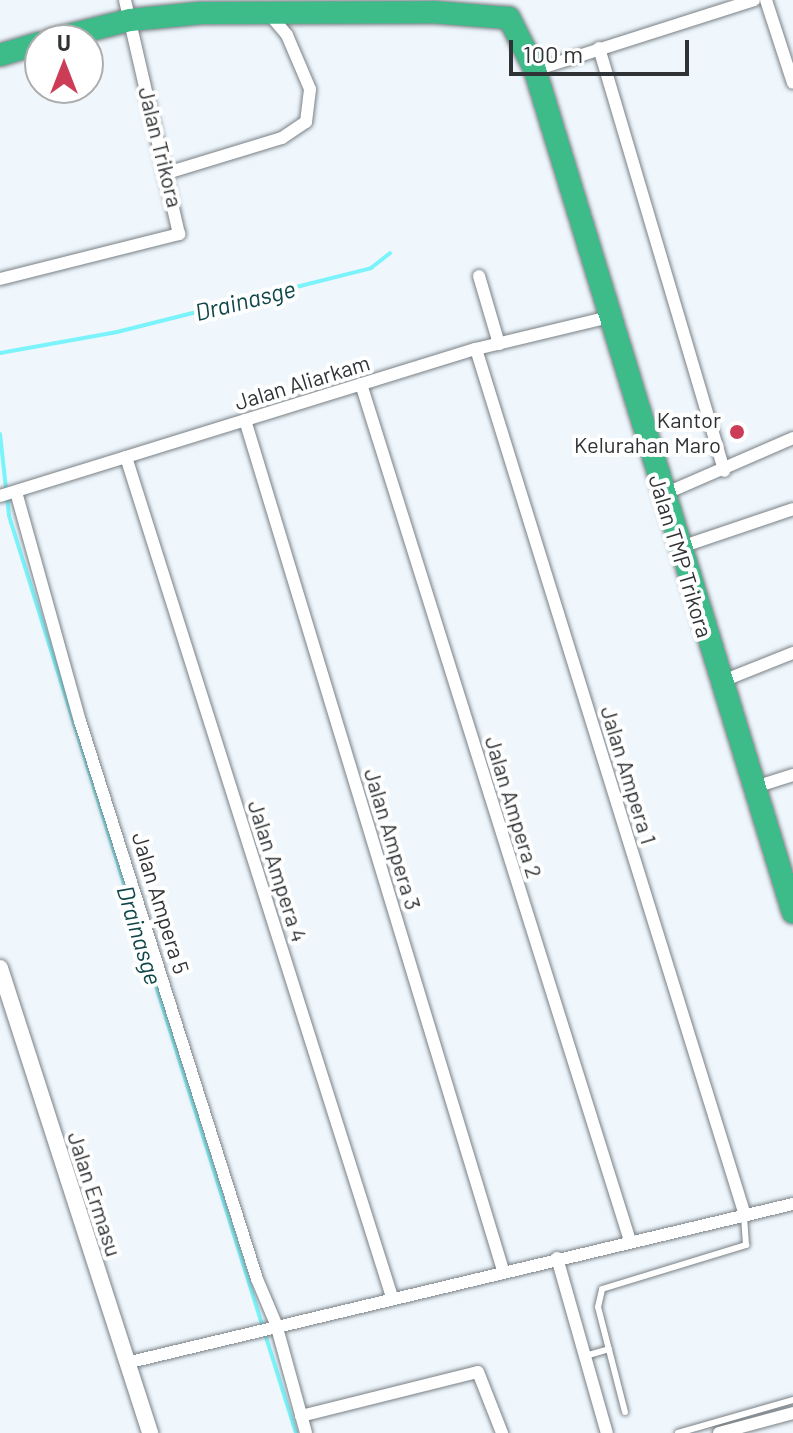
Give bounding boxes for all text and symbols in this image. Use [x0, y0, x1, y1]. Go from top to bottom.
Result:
north arrow [24, 24, 104, 104]
scale bar [513, 24, 693, 74]
text: U [57, 29, 71, 55]
text: 100 m [523, 39, 583, 68]
street label: Jalan Trikora [133, 84, 189, 210]
water label: Drainasge [192, 274, 298, 326]
street label: Jalan Aliarkam [231, 349, 373, 415]
place label: Kantor Kelurahan Maro [574, 406, 721, 458]
marker: Kantor Kelurahan Maro [728, 423, 746, 441]
street label: Jalan TMP Trikora [644, 471, 718, 641]
street label: Jalan Ampera 1 [595, 703, 663, 847]
street label: Jalan Ampera 2 [480, 733, 548, 881]
street label: Jalan Ampera 3 [359, 765, 427, 913]
street label: Jalan Ampera 4 [243, 797, 313, 945]
street label: Jalan Ampera 5 [127, 829, 195, 977]
water label: Drainasge [111, 882, 169, 988]
street label: Jalan Ermasu [62, 1128, 128, 1260]

